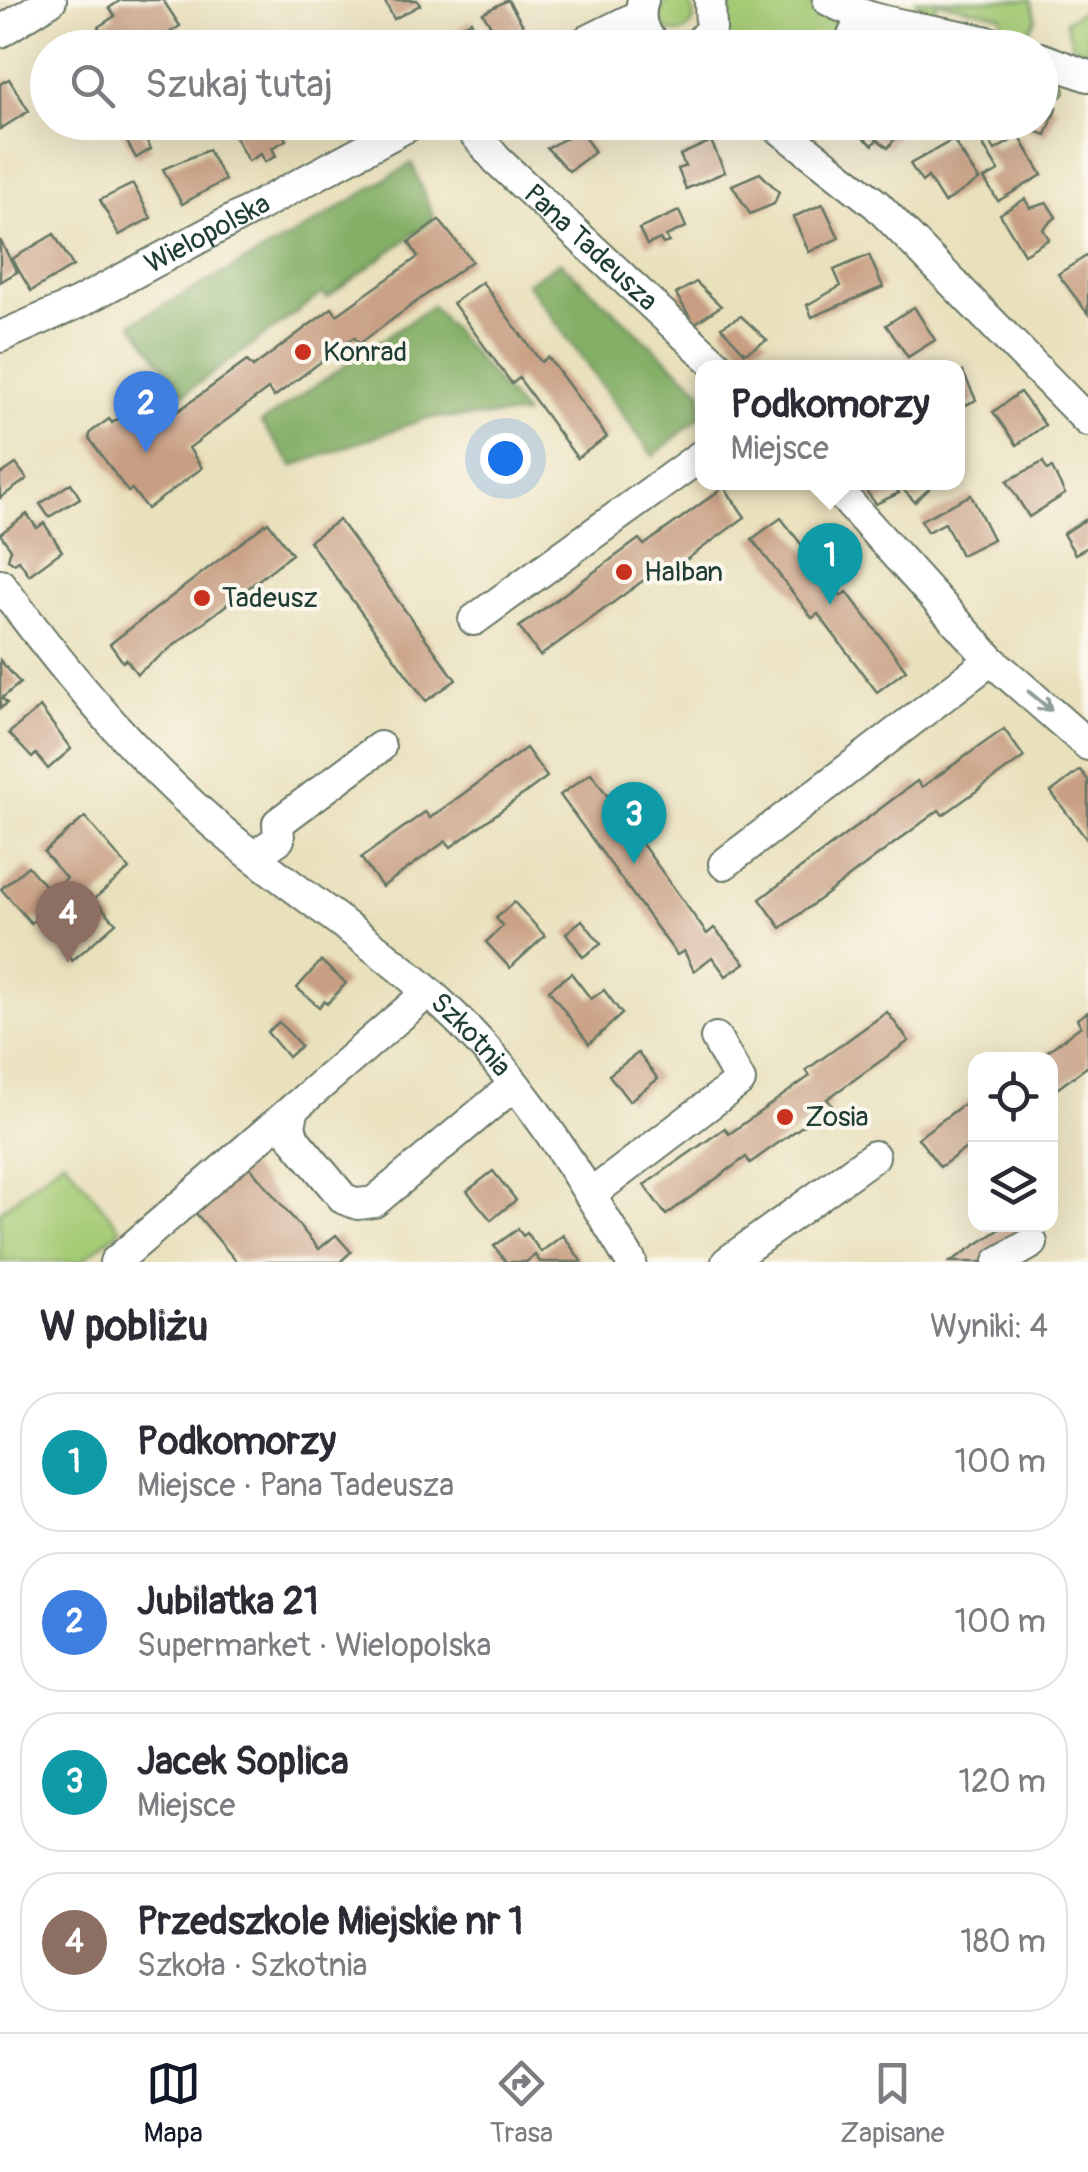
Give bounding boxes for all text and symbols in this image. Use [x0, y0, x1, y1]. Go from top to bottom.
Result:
search box [30, 30, 1058, 140]
icon: search [65, 58, 120, 113]
text: Szukaj tutaj [145, 61, 333, 109]
street label: Pana Tadeusza [517, 177, 665, 318]
street label: Wielopolska [139, 186, 276, 281]
place label: Konrad [323, 335, 407, 370]
marker: Konrad [292, 341, 314, 363]
popup [695, 360, 965, 490]
pin: 2 [114, 370, 178, 453]
text: Podkomorzy [731, 381, 929, 429]
text: Miejsce [731, 429, 829, 469]
your location [480, 433, 531, 484]
pin: 1 [798, 522, 862, 605]
place label: Halban [644, 555, 723, 590]
marker: Halban [613, 561, 635, 583]
place label: Tadeusz [222, 581, 318, 616]
marker: Tadeusz [191, 587, 213, 609]
one-way arrow [1027, 690, 1053, 712]
pin: 3 [602, 782, 666, 864]
pin: 4 [36, 880, 100, 963]
street label: Szkotnia [423, 985, 519, 1084]
map controls [968, 1052, 1058, 1232]
button: locate [968, 1052, 1058, 1142]
place label: Zosia [805, 1100, 869, 1135]
marker: Zosia [774, 1106, 796, 1128]
button: layers [968, 1142, 1058, 1232]
text: W pobliżu [40, 1301, 208, 1353]
text: Wyniki: 4 [930, 1307, 1048, 1347]
text: Podkomorzy [137, 1418, 336, 1466]
text: 1 [68, 1442, 81, 1482]
text: 100 m [954, 1442, 1046, 1482]
text: Miejsce · Pana Tadeusza [137, 1466, 454, 1506]
text: Jubilatka 21 [137, 1578, 319, 1626]
text: 2 [66, 1602, 83, 1642]
text: 100 m [954, 1602, 1046, 1642]
text: Supermarket · Wielopolska [137, 1626, 491, 1666]
text: Jacek Soplica [137, 1738, 349, 1786]
text: 3 [66, 1762, 83, 1802]
text: 120 m [958, 1762, 1046, 1802]
text: Miejsce [137, 1786, 235, 1826]
text: Przedszkole Miejskie nr 1 [137, 1898, 523, 1946]
text: 4 [65, 1922, 84, 1962]
text: 180 m [960, 1922, 1046, 1962]
text: Szkoła · Szkotnia [137, 1946, 367, 1986]
tab: Mapa [143, 2056, 203, 2151]
tab: Trasa [490, 2056, 553, 2151]
tab: Zapisane [840, 2056, 945, 2151]

